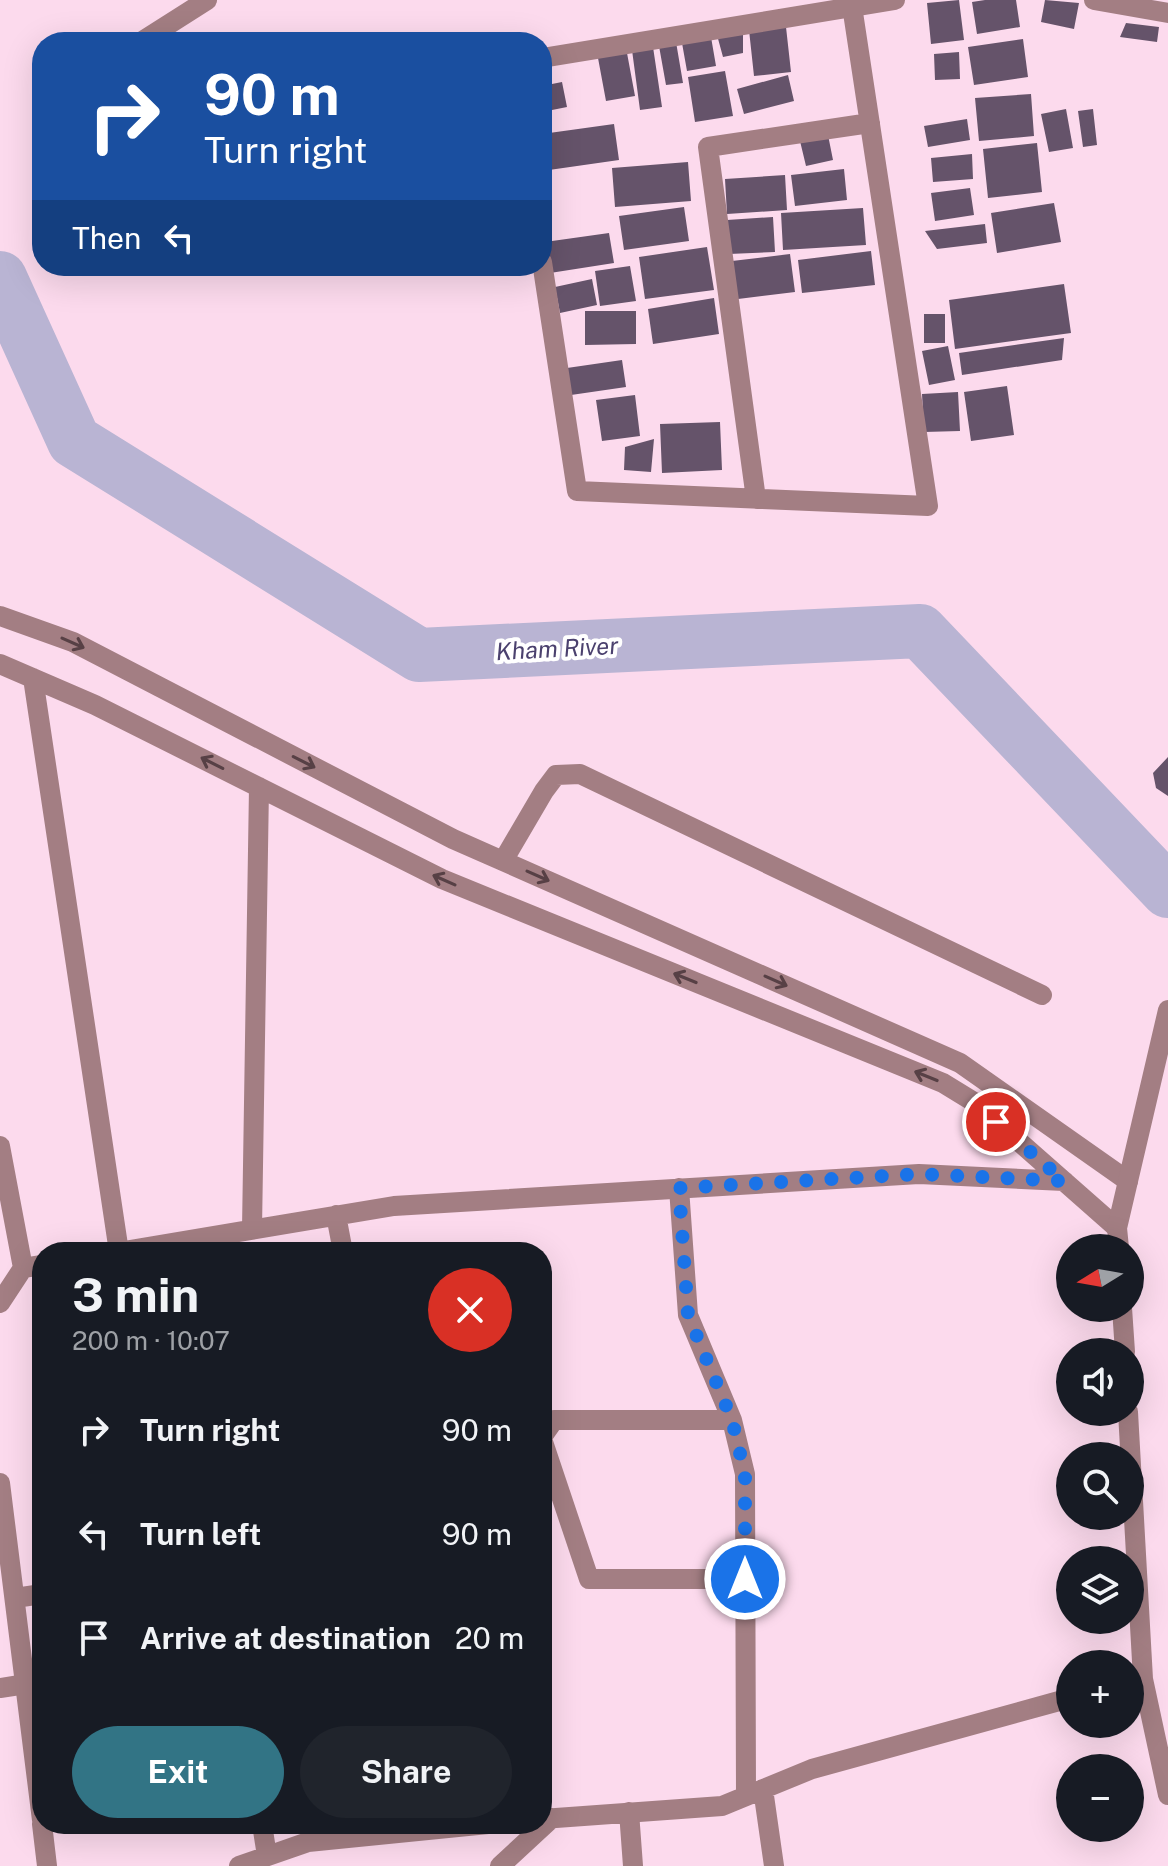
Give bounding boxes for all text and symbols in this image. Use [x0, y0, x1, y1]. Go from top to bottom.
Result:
text: 90 m [204, 62, 340, 128]
icon: right [72, 64, 176, 168]
text: Turn right [204, 129, 367, 171]
icon: left [157, 216, 201, 260]
text: Then [72, 220, 141, 256]
water label: Kham River [495, 631, 620, 665]
one-way arrow [60, 637, 85, 652]
one-way arrow [200, 755, 224, 770]
one-way arrow [292, 755, 316, 771]
one-way arrow [525, 870, 549, 885]
one-way arrow [432, 871, 457, 886]
one-way arrow [673, 970, 698, 984]
one-way arrow [763, 974, 788, 989]
one-way arrow [914, 1068, 939, 1082]
pin [962, 1088, 1030, 1156]
icon: arrive [974, 1100, 1018, 1144]
north arrow [1056, 1234, 1144, 1322]
map controls [1056, 1234, 1144, 1842]
text: 3 min [72, 1266, 199, 1323]
button: close [428, 1268, 512, 1352]
text: 200 m · 10:07 [72, 1325, 230, 1356]
button: sound [1056, 1338, 1144, 1426]
icon: right [72, 1408, 116, 1452]
text: Turn right [140, 1412, 280, 1448]
text: 90 m [442, 1412, 512, 1448]
button: search [1056, 1442, 1144, 1530]
icon: left [72, 1512, 116, 1556]
text: Turn left [140, 1516, 261, 1552]
text: 90 m [442, 1516, 512, 1552]
position arrow [703, 1537, 787, 1621]
button: layers [1056, 1546, 1144, 1634]
icon: arrive [72, 1616, 116, 1660]
text: Arrive at destination [140, 1620, 431, 1656]
text: 20 m [455, 1620, 524, 1656]
button: + [1056, 1650, 1144, 1738]
button: Exit [72, 1726, 284, 1818]
button: Share [300, 1726, 512, 1818]
button: − [1056, 1754, 1144, 1842]

